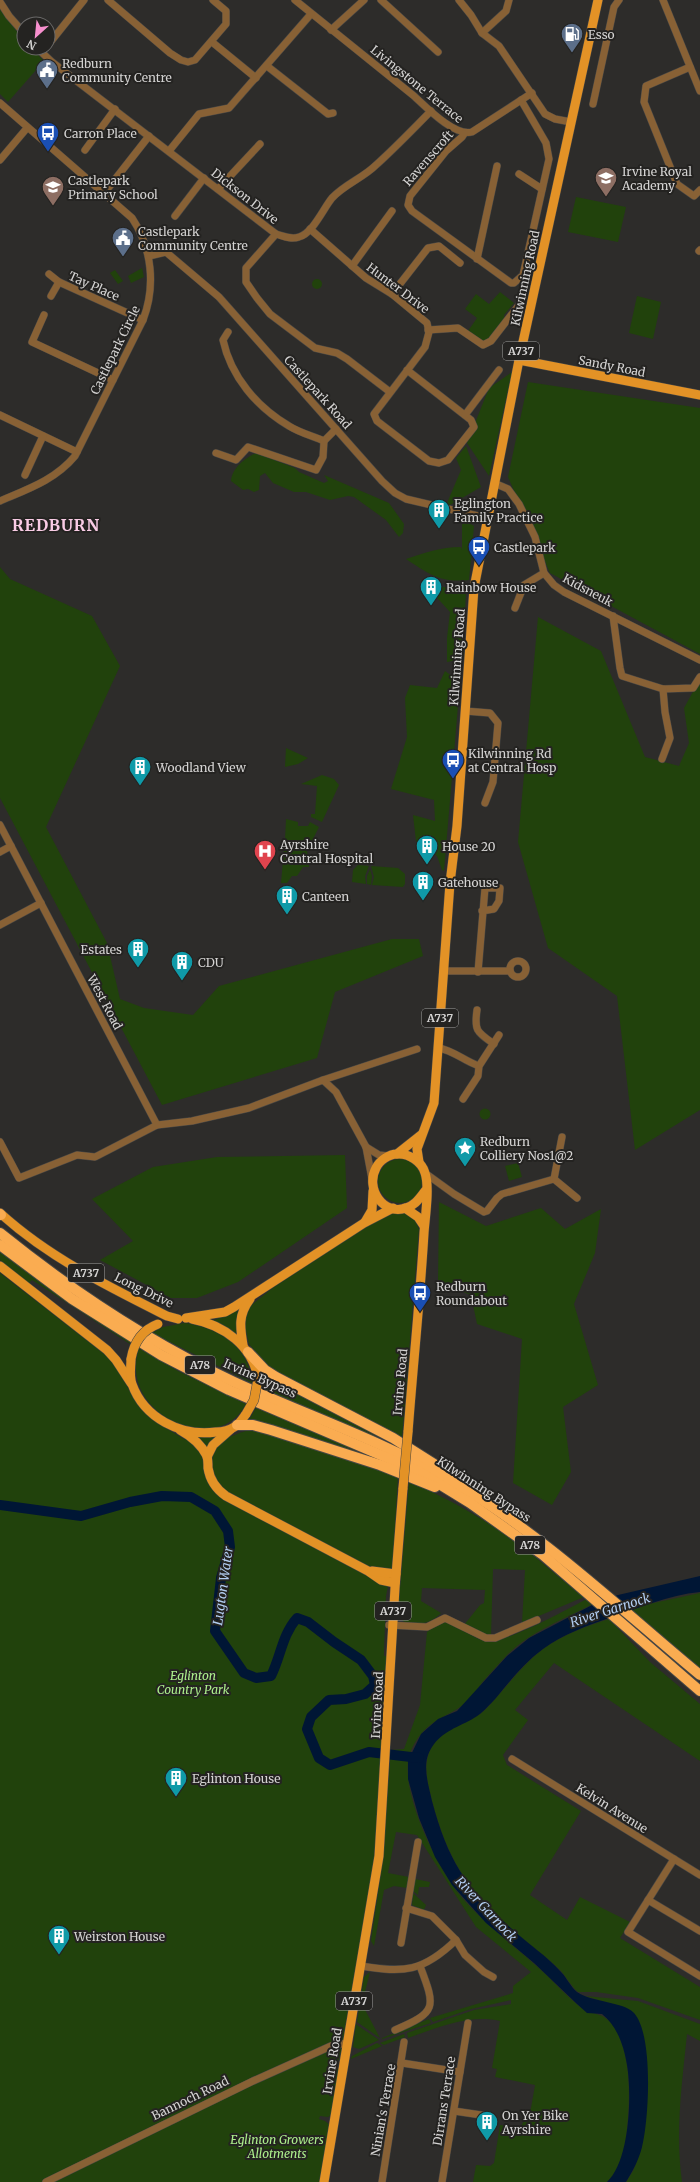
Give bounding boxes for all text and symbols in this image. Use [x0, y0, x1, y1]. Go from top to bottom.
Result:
north arrow [16, 16, 56, 56]
fuel station icon: Esso [559, 21, 585, 54]
place label: Esso [588, 27, 615, 42]
text: N [24, 37, 39, 53]
street label: Livingstone Terrace [368, 42, 466, 126]
place label: Redburn Community Centre [62, 56, 172, 85]
public building icon: Redburn Community Centre [34, 57, 60, 90]
bus stop icon: Carron Place [35, 120, 61, 153]
place label: Carron Place [64, 126, 137, 141]
street label: Ravenscroft [400, 127, 456, 189]
place label: Irvine Royal Academy [621, 164, 692, 193]
street label: Dickson Drive [208, 165, 282, 227]
school or university icon: Irvine Royal Academy [593, 165, 619, 198]
place label: Castlepark Primary School [68, 173, 158, 202]
school or university icon: Castlepark Primary School [40, 174, 66, 207]
place label: Castlepark Community Centre [138, 224, 248, 253]
public building icon: Castlepark Community Centre [110, 225, 136, 258]
street label: Kilwinning Road [508, 229, 542, 327]
street label: Hunter Drive [364, 260, 432, 316]
street label: Tay Place [66, 268, 122, 304]
street label: Castlepark Circle [87, 303, 143, 397]
road number: A737 [503, 342, 539, 360]
street label: Castlepark Road [281, 352, 355, 432]
street label: Sandy Road [577, 352, 647, 380]
place label: Eglington Family Practice [454, 496, 543, 525]
building icon: Eglington Family Practice [426, 497, 452, 530]
district label: REDBURN [12, 515, 100, 535]
bus stop icon: Castlepark [466, 534, 492, 567]
place label: Castlepark [494, 540, 556, 555]
street label: Kidsneuk [560, 571, 616, 610]
building icon: Rainbow House [418, 574, 444, 607]
place label: Rainbow House [446, 580, 536, 595]
street label: Kilwinning Road [446, 608, 468, 706]
place label: Kilwinning Rd at Central Hosp [468, 746, 556, 775]
bus stop icon: Kilwinning Rd at Central Hosp [440, 747, 466, 780]
building icon: Woodland View [127, 754, 153, 787]
place label: Woodland View [155, 760, 247, 775]
building icon: House 20 [414, 833, 440, 866]
place label: Ayrshire Central Hospital [279, 837, 373, 866]
hospital icon: Ayrshire Central Hospital [252, 838, 278, 871]
place label: House 20 [442, 839, 496, 854]
building icon: Gatehouse [410, 869, 436, 902]
place label: Gatehouse [438, 875, 498, 890]
building icon: Canteen [274, 883, 300, 916]
place label: Canteen [302, 889, 349, 904]
building icon: Estates [125, 936, 151, 969]
place label: Estates [81, 942, 122, 957]
building icon: CDU [169, 949, 195, 982]
place label: CDU [198, 955, 224, 970]
street label: West Road [84, 971, 126, 1032]
road number: A737 [422, 1009, 458, 1027]
place label: Redburn Colliery Nos1@2 [480, 1134, 573, 1163]
place icon: Redburn Colliery Nos1@2 [452, 1135, 478, 1168]
road number: A737 [68, 1264, 104, 1282]
street label: Long Drive [112, 1269, 176, 1311]
place label: Redburn Roundabout [436, 1279, 507, 1308]
bus stop icon: Redburn Roundabout [407, 1280, 433, 1313]
street label: Irvine Road [390, 1348, 410, 1416]
street label: Irvine Bypass [221, 1355, 299, 1401]
road number: A78 [185, 1356, 215, 1374]
street label: Kilwinning Bypass [434, 1453, 534, 1525]
road number: A78 [515, 1536, 545, 1554]
water label: Lugton Water [209, 1545, 237, 1627]
water label: River Garnock [568, 1589, 652, 1631]
road number: A737 [375, 1602, 411, 1620]
park label: Eglinton Country Park [157, 1668, 230, 1697]
street label: Irvine Road [368, 1671, 386, 1739]
building icon: Eglinton House [163, 1765, 189, 1798]
place label: Eglinton House [192, 1771, 280, 1786]
street label: Kelvin Avenue [573, 1780, 651, 1836]
water label: River Garnock [451, 1873, 521, 1945]
building icon: Weirston House [46, 1923, 72, 1956]
place label: Weirston House [73, 1929, 165, 1944]
road number: A737 [336, 1992, 372, 2010]
street label: Irvine Road [319, 2027, 345, 2095]
street label: Dirrans Terrace [430, 2055, 458, 2147]
street label: Ninian's Terrace [367, 2062, 399, 2158]
street label: Bannoch Road [149, 2073, 231, 2123]
place label: On Yer Bike Ayrshire [501, 2108, 568, 2137]
building icon: On Yer Bike Ayrshire [474, 2109, 500, 2142]
park label: Eglinton Growers Allotments [230, 2132, 324, 2161]

